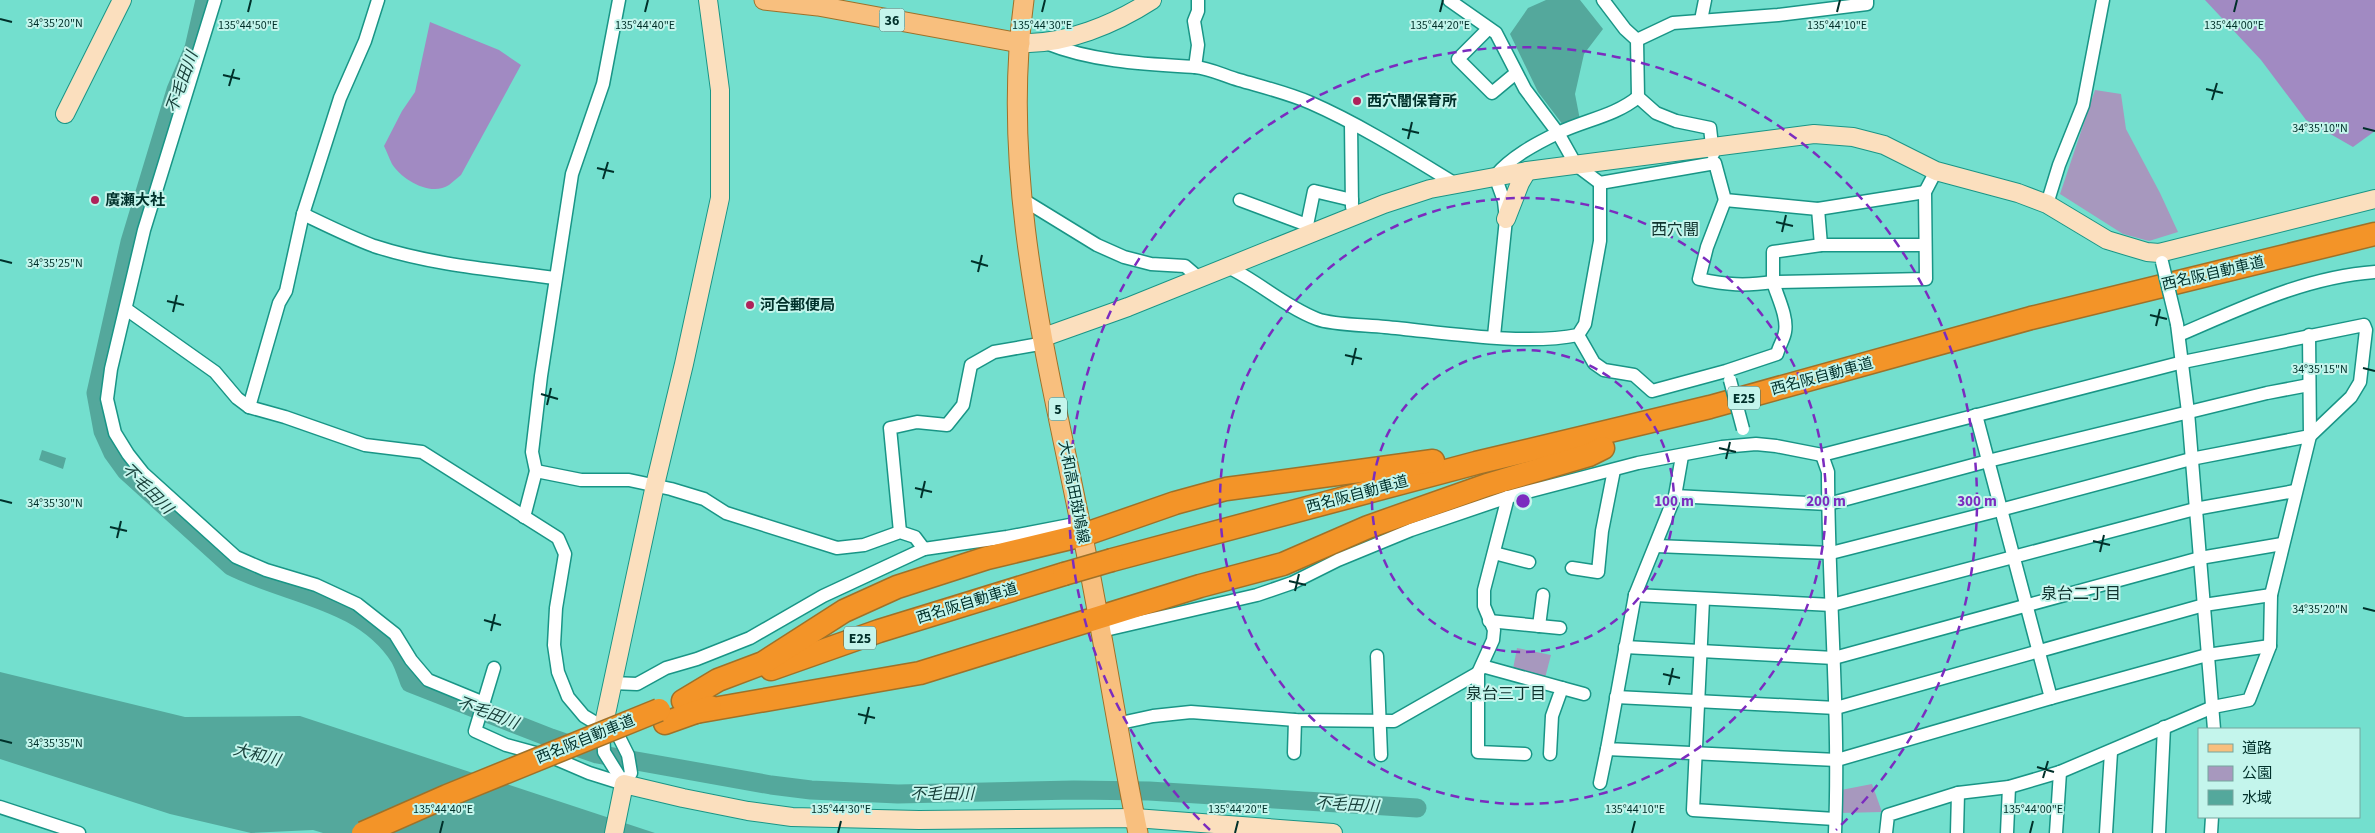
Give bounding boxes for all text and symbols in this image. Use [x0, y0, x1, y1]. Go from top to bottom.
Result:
road number: 36 [880, 8, 904, 32]
text: 34°35'20"N [27, 15, 83, 32]
text: 135°44'50"E [218, 17, 278, 34]
text: 135°44'40"E [615, 17, 675, 34]
text: 135°44'30"E [1012, 17, 1072, 34]
text: 135°44'20"E [1410, 17, 1470, 34]
text: 135°44'10"E [1807, 17, 1867, 34]
text: 135°44'00"E [2204, 17, 2264, 34]
water label: 不毛田川 [161, 47, 204, 116]
place label: 西穴闇保育所 [1367, 91, 1457, 112]
marker: 西穴闇保育所 [1351, 95, 1363, 107]
text: 34°35'10"N [2292, 120, 2348, 137]
place label: 廣瀬大社 [105, 190, 165, 211]
marker: 廣瀬大社 [89, 194, 101, 206]
district label: 西穴闇 [1651, 219, 1699, 241]
street label: 西名阪自動車道 [2160, 251, 2267, 296]
text: 34°35'25"N [27, 255, 83, 272]
place label: 河合郵便局 [760, 295, 835, 316]
marker: 河合郵便局 [744, 299, 756, 311]
street label: 西名阪自動車道 [1769, 353, 1876, 400]
text: 34°35'15"N [2292, 361, 2348, 378]
road number: E25 [1728, 386, 1760, 409]
road number: 5 [1049, 398, 1067, 420]
street label: 大和高田斑鳩線 [1053, 439, 1094, 546]
water label: 不毛田川 [117, 458, 179, 521]
street label: 西名阪自動車道 [1304, 471, 1411, 518]
text: 100 m [1654, 491, 1694, 512]
text: 200 m [1806, 491, 1846, 512]
text: 300 m [1957, 491, 1997, 512]
centre of rings [1514, 492, 1532, 510]
text: 34°35'30"N [27, 495, 83, 512]
street label: 西名阪自動車道 [914, 578, 1020, 629]
district label: 泉台二丁目 [2041, 583, 2121, 605]
text: 34°35'20"N [2292, 601, 2348, 618]
road number: E25 [844, 626, 876, 650]
district label: 泉台三丁目 [1466, 683, 1546, 705]
water label: 不毛田川 [454, 691, 523, 735]
street label: 西名阪自動車道 [533, 710, 638, 769]
legend [2198, 728, 2360, 818]
text: 34°35'35"N [27, 735, 83, 752]
water label: 大和川 [231, 738, 285, 772]
text: 道路 [2242, 738, 2272, 759]
text: 公園 [2242, 763, 2272, 784]
water label: 不毛田川 [910, 783, 976, 805]
text: 水域 [2242, 788, 2272, 809]
water label: 不毛田川 [1314, 792, 1382, 818]
text: 135°44'40"E [413, 801, 473, 818]
text: 135°44'30"E [811, 801, 871, 818]
text: 135°44'20"E [1208, 801, 1268, 818]
text: 135°44'10"E [1605, 801, 1665, 818]
text: 135°44'00"E [2003, 801, 2063, 818]

